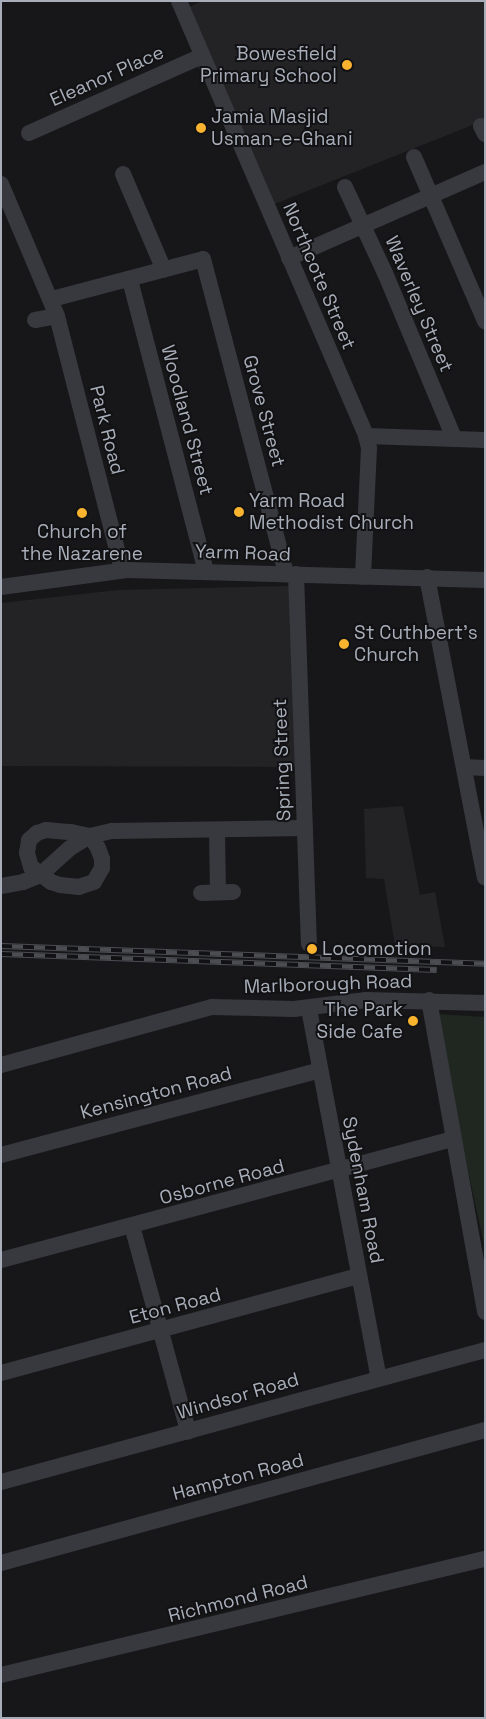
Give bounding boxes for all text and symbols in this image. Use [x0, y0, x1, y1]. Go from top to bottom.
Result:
street label: Eleanor Place [46, 41, 168, 111]
place label: Bowesfield Primary School [200, 43, 337, 87]
marker: Bowesfield Primary School [341, 59, 353, 71]
place label: Jamia Masjid Usman-e-Ghani [211, 106, 353, 150]
marker: Jamia Masjid Usman-e-Ghani [195, 122, 207, 134]
street label: Northcote Street [278, 199, 360, 353]
street label: Waverley Street [380, 233, 458, 375]
street label: Woodland Street [156, 342, 218, 498]
street label: Grove Street [238, 353, 290, 469]
street label: Park Road [85, 383, 129, 477]
place label: Yarm Road Methodist Church [249, 490, 414, 534]
marker: Yarm Road Methodist Church [233, 506, 245, 518]
marker: Church of the Nazarene [76, 507, 88, 519]
place label: Church of the Nazarene [21, 521, 143, 565]
street label: Yarm Road [195, 540, 291, 566]
place label: St Cuthbert's Church [354, 622, 478, 666]
marker: St Cuthbert's Church [338, 638, 350, 650]
street label: Spring Street [268, 698, 296, 822]
place label: Locomotion [322, 938, 432, 960]
marker: Locomotion [306, 943, 318, 955]
street label: Marlborough Road [243, 970, 413, 998]
place label: The Park Side Cafe [317, 999, 403, 1043]
marker: The Park Side Cafe [407, 1015, 419, 1027]
street label: Kensington Road [78, 1062, 234, 1124]
street label: Sydenham Road [338, 1115, 388, 1265]
street label: Osborne Road [157, 1154, 287, 1210]
street label: Eton Road [127, 1283, 223, 1329]
street label: Windsor Road [174, 1368, 302, 1424]
street label: Hampton Road [170, 1449, 306, 1505]
street label: Richmond Road [166, 1571, 310, 1627]

